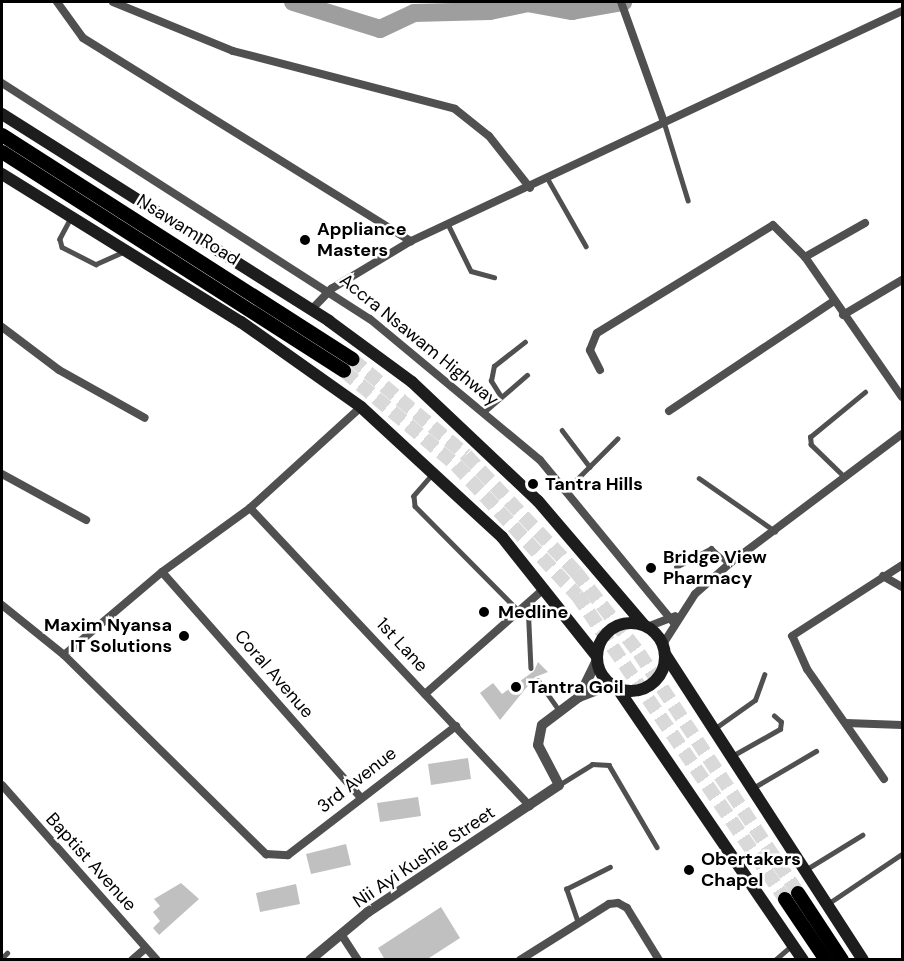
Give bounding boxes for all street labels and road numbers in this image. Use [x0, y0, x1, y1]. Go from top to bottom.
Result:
street label: Nsawam Road [133, 190, 243, 270]
street label: Accra Nsawam Highway [335, 269, 503, 411]
street label: 1st Lane [372, 614, 432, 676]
street label: Coral Avenue [230, 625, 318, 723]
street label: 3rd Avenue [313, 742, 401, 818]
street label: Nii Ayi Kushie Street [349, 802, 499, 912]
street label: Baptist Avenue [41, 808, 141, 916]

